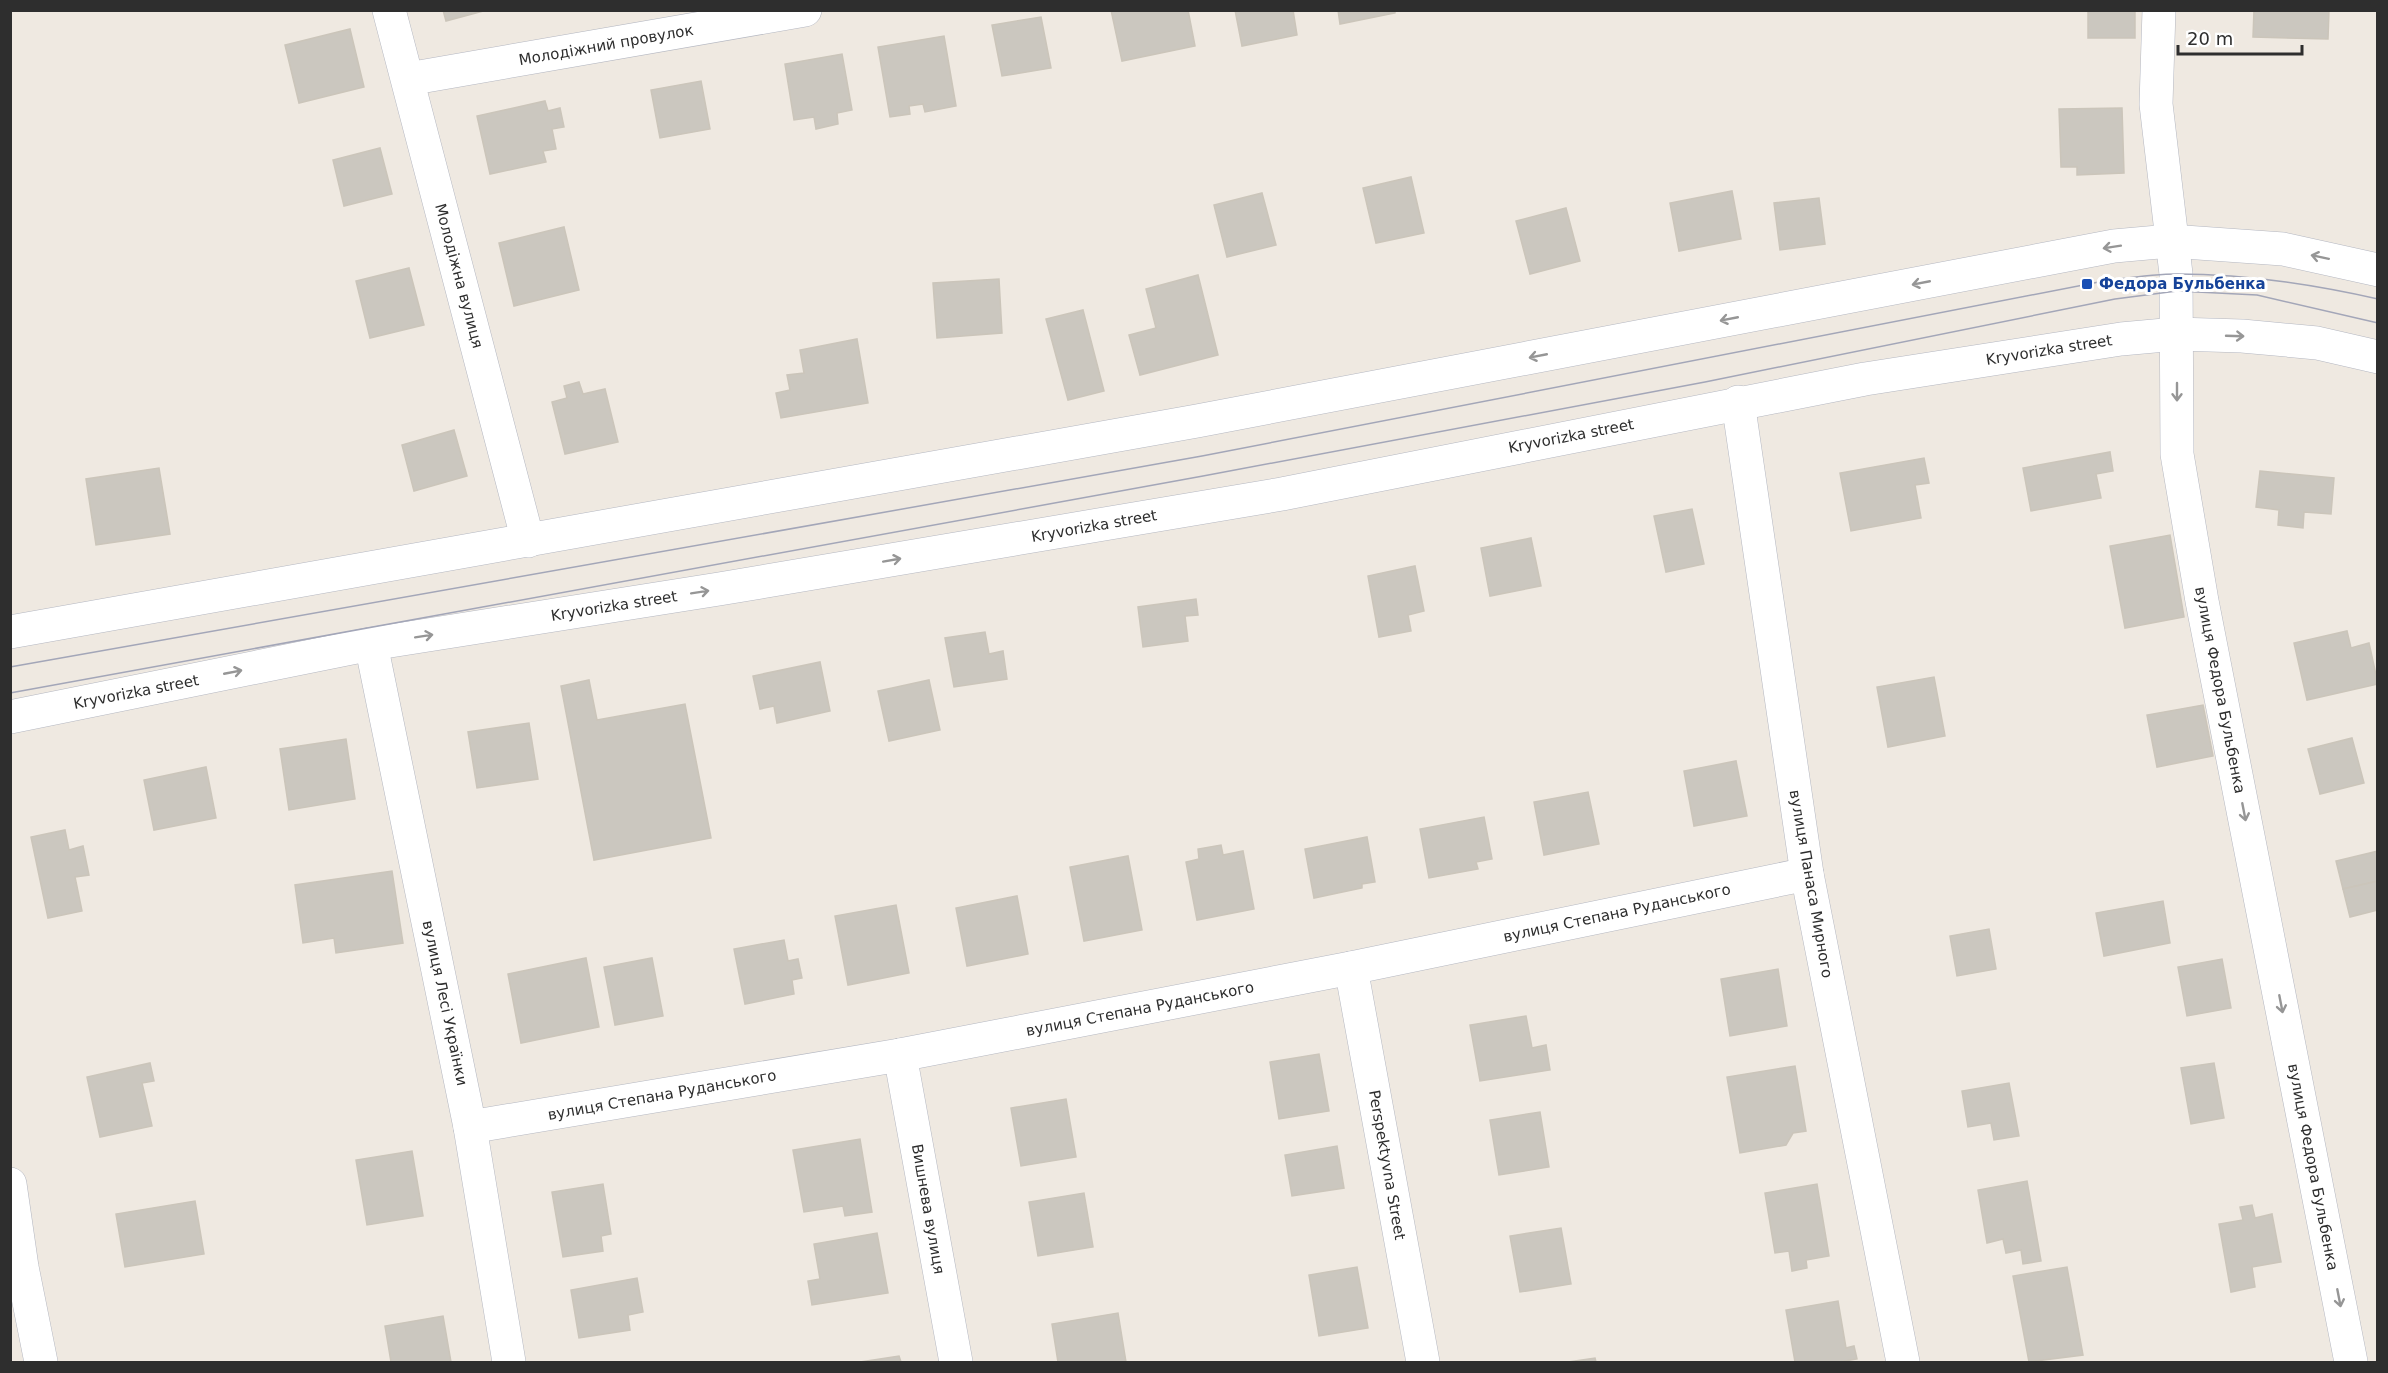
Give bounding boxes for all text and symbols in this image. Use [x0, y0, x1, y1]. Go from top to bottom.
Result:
scale bar [2178, 18, 2302, 56]
street label: Молодіжний провулок [517, 21, 695, 69]
text: 20 m [2187, 28, 2233, 49]
street label: Молодіжна вулиця [431, 202, 487, 350]
one-way arrow [2103, 241, 2123, 252]
one-way arrow [2311, 251, 2330, 263]
place label: Федора Бульбенка [2099, 275, 2266, 293]
marker: Федора Бульбенка [2080, 277, 2094, 291]
one-way arrow [1911, 278, 1931, 289]
one-way arrow [1720, 314, 1739, 325]
one-way arrow [2224, 330, 2244, 341]
street label: Kryvorizka street [1985, 331, 2113, 369]
one-way arrow [1528, 351, 1548, 362]
one-way arrow [2171, 382, 2183, 402]
street label: Kryvorizka street [1507, 415, 1635, 457]
street label: Kryvorizka street [1030, 506, 1158, 546]
one-way arrow [882, 554, 901, 565]
street label: вулиця Федора Бульбенка [2191, 585, 2249, 795]
one-way arrow [689, 586, 709, 597]
street label: Kryvorizka street [550, 587, 678, 625]
one-way arrow [414, 630, 433, 641]
one-way arrow [222, 666, 242, 677]
street label: Kryvorizka street [72, 671, 200, 713]
street label: вулиця Панаса Мирного [1786, 788, 1836, 980]
one-way arrow [2239, 802, 2250, 822]
street label: вулиця Степана Руданського [1502, 880, 1732, 946]
street label: вулиця Лесі Українки [419, 919, 471, 1087]
street label: вулиця Степана Руданського [1024, 978, 1256, 1040]
one-way arrow [2276, 993, 2287, 1013]
street label: вулиця Федора Бульбенка [2284, 1062, 2342, 1272]
street label: вулиця Степана Руданського [546, 1066, 778, 1124]
street label: Perspektyvna Street [1365, 1089, 1409, 1241]
street label: Вишнева вулиця [908, 1142, 948, 1276]
one-way arrow [2334, 1288, 2345, 1307]

